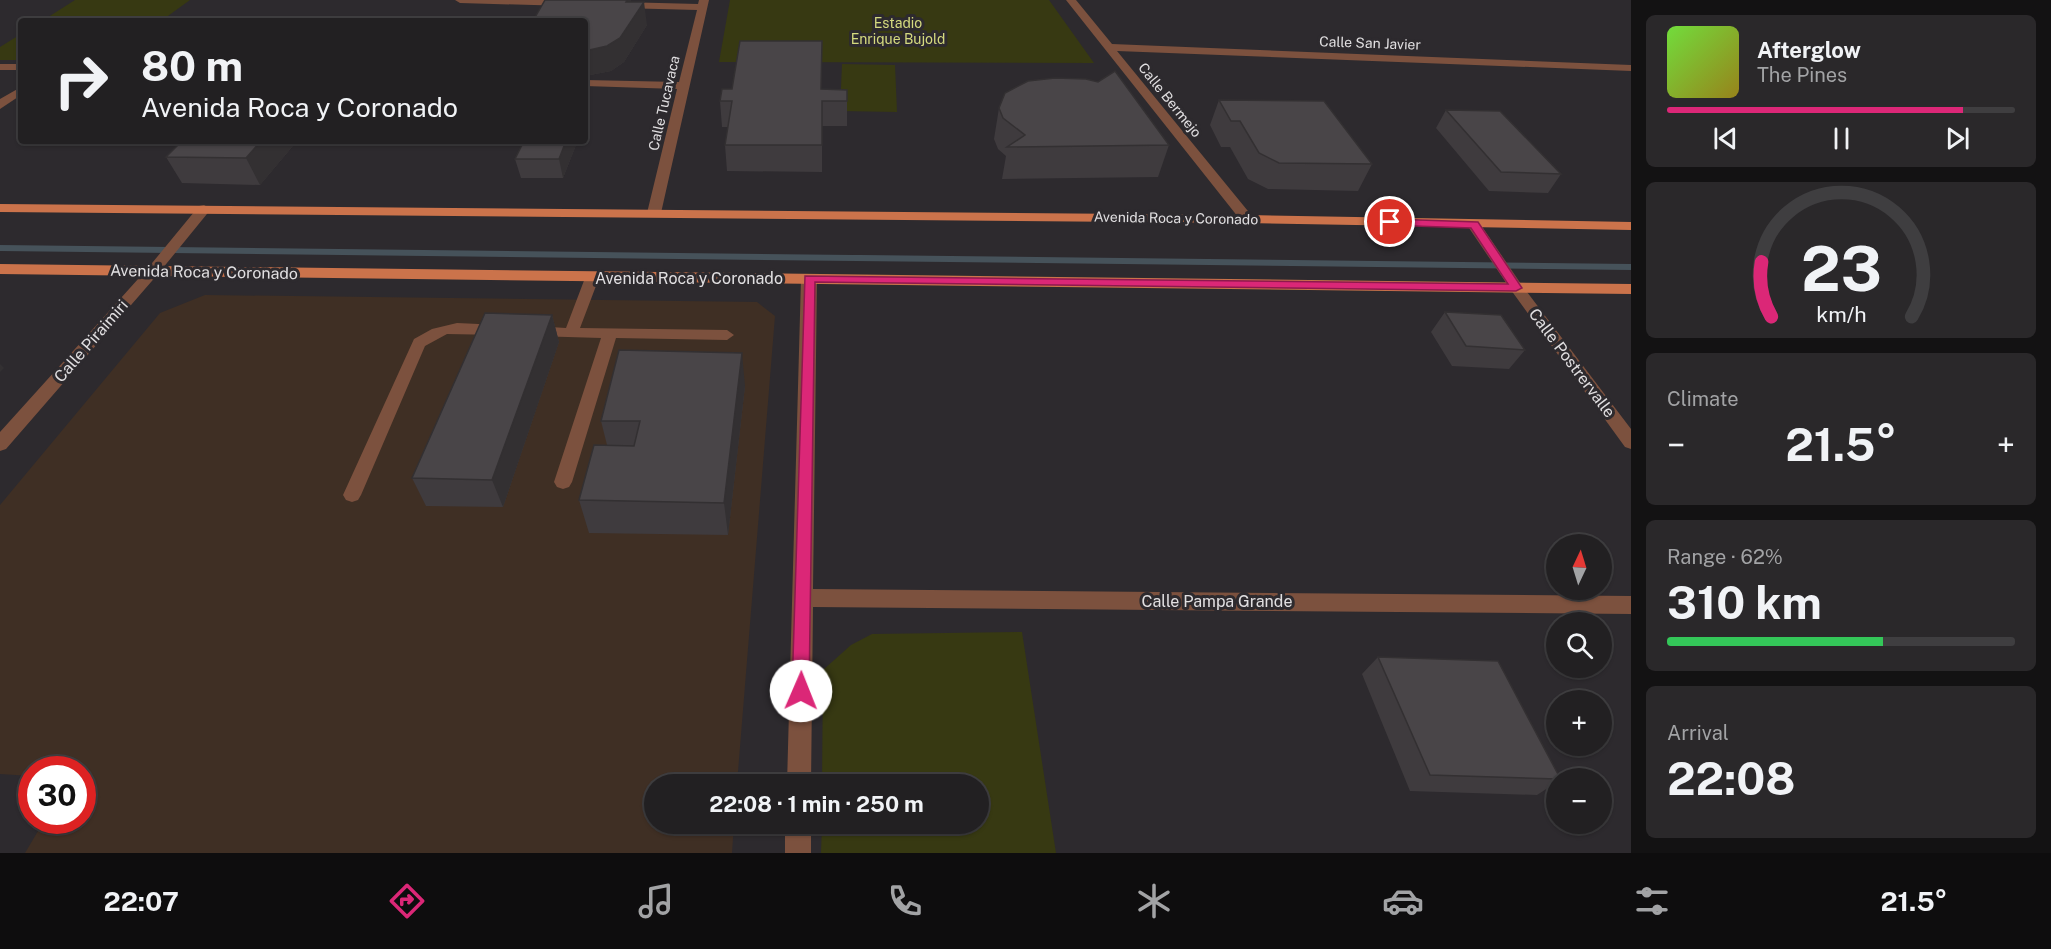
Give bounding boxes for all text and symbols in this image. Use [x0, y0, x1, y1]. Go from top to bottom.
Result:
park label: Estadio Enrique Bujold [851, 15, 945, 47]
street label: Calle San Javier [1319, 33, 1421, 53]
text: Afterglow [1757, 37, 1861, 63]
text: 80 m [141, 41, 243, 90]
icon: right [42, 42, 120, 120]
street label: Calle Tucavaca [645, 54, 683, 152]
street label: Calle Bermejo [1135, 60, 1205, 140]
text: The Pines [1757, 63, 1847, 87]
text: Avenida Roca y Coronado [141, 91, 458, 123]
icon: previous [1709, 122, 1742, 155]
icon: pause [1825, 122, 1858, 155]
icon: next [1941, 122, 1974, 155]
pin [1364, 196, 1415, 247]
icon: arrive [1373, 205, 1406, 238]
street label: Avenida Roca y Coronado [1094, 209, 1258, 227]
text: 23 [1800, 232, 1882, 305]
street label: Avenida Roca y Coronado [110, 261, 298, 283]
street label: Avenida Roca y Coronado [595, 269, 783, 288]
street label: Calle Piraimiri [50, 296, 132, 386]
text: km/h [1816, 302, 1866, 327]
street label: Calle Postrervalle [1525, 305, 1619, 421]
text: Climate [1667, 387, 1739, 411]
text: 21.5° [1785, 418, 1897, 471]
text: − [1667, 426, 1685, 464]
text: + [1997, 426, 2015, 464]
north arrow [1546, 534, 1612, 600]
map controls [1546, 534, 1612, 834]
text: Range · 62% [1667, 545, 1783, 569]
text: 310 km [1667, 576, 1822, 629]
street label: Calle Pampa Grande [1142, 592, 1292, 611]
button: search [1546, 612, 1612, 678]
position arrow [769, 659, 833, 723]
button: + [1546, 690, 1612, 756]
text: Arrival [1667, 721, 1729, 745]
text: 22:08 [1667, 752, 1795, 805]
speed limit sign: 30 [18, 756, 96, 834]
button: − [1546, 768, 1612, 834]
text: 22:08 · 1 min · 250 m [709, 791, 924, 817]
icon: directions [386, 880, 428, 922]
icon: music [635, 880, 677, 922]
icon: phone [884, 880, 926, 922]
icon: climate [1133, 880, 1175, 922]
icon: car [1382, 880, 1424, 922]
icon: filters [1631, 880, 1673, 922]
text: 22:07 [104, 885, 179, 917]
text: 21.5° [1880, 885, 1947, 917]

